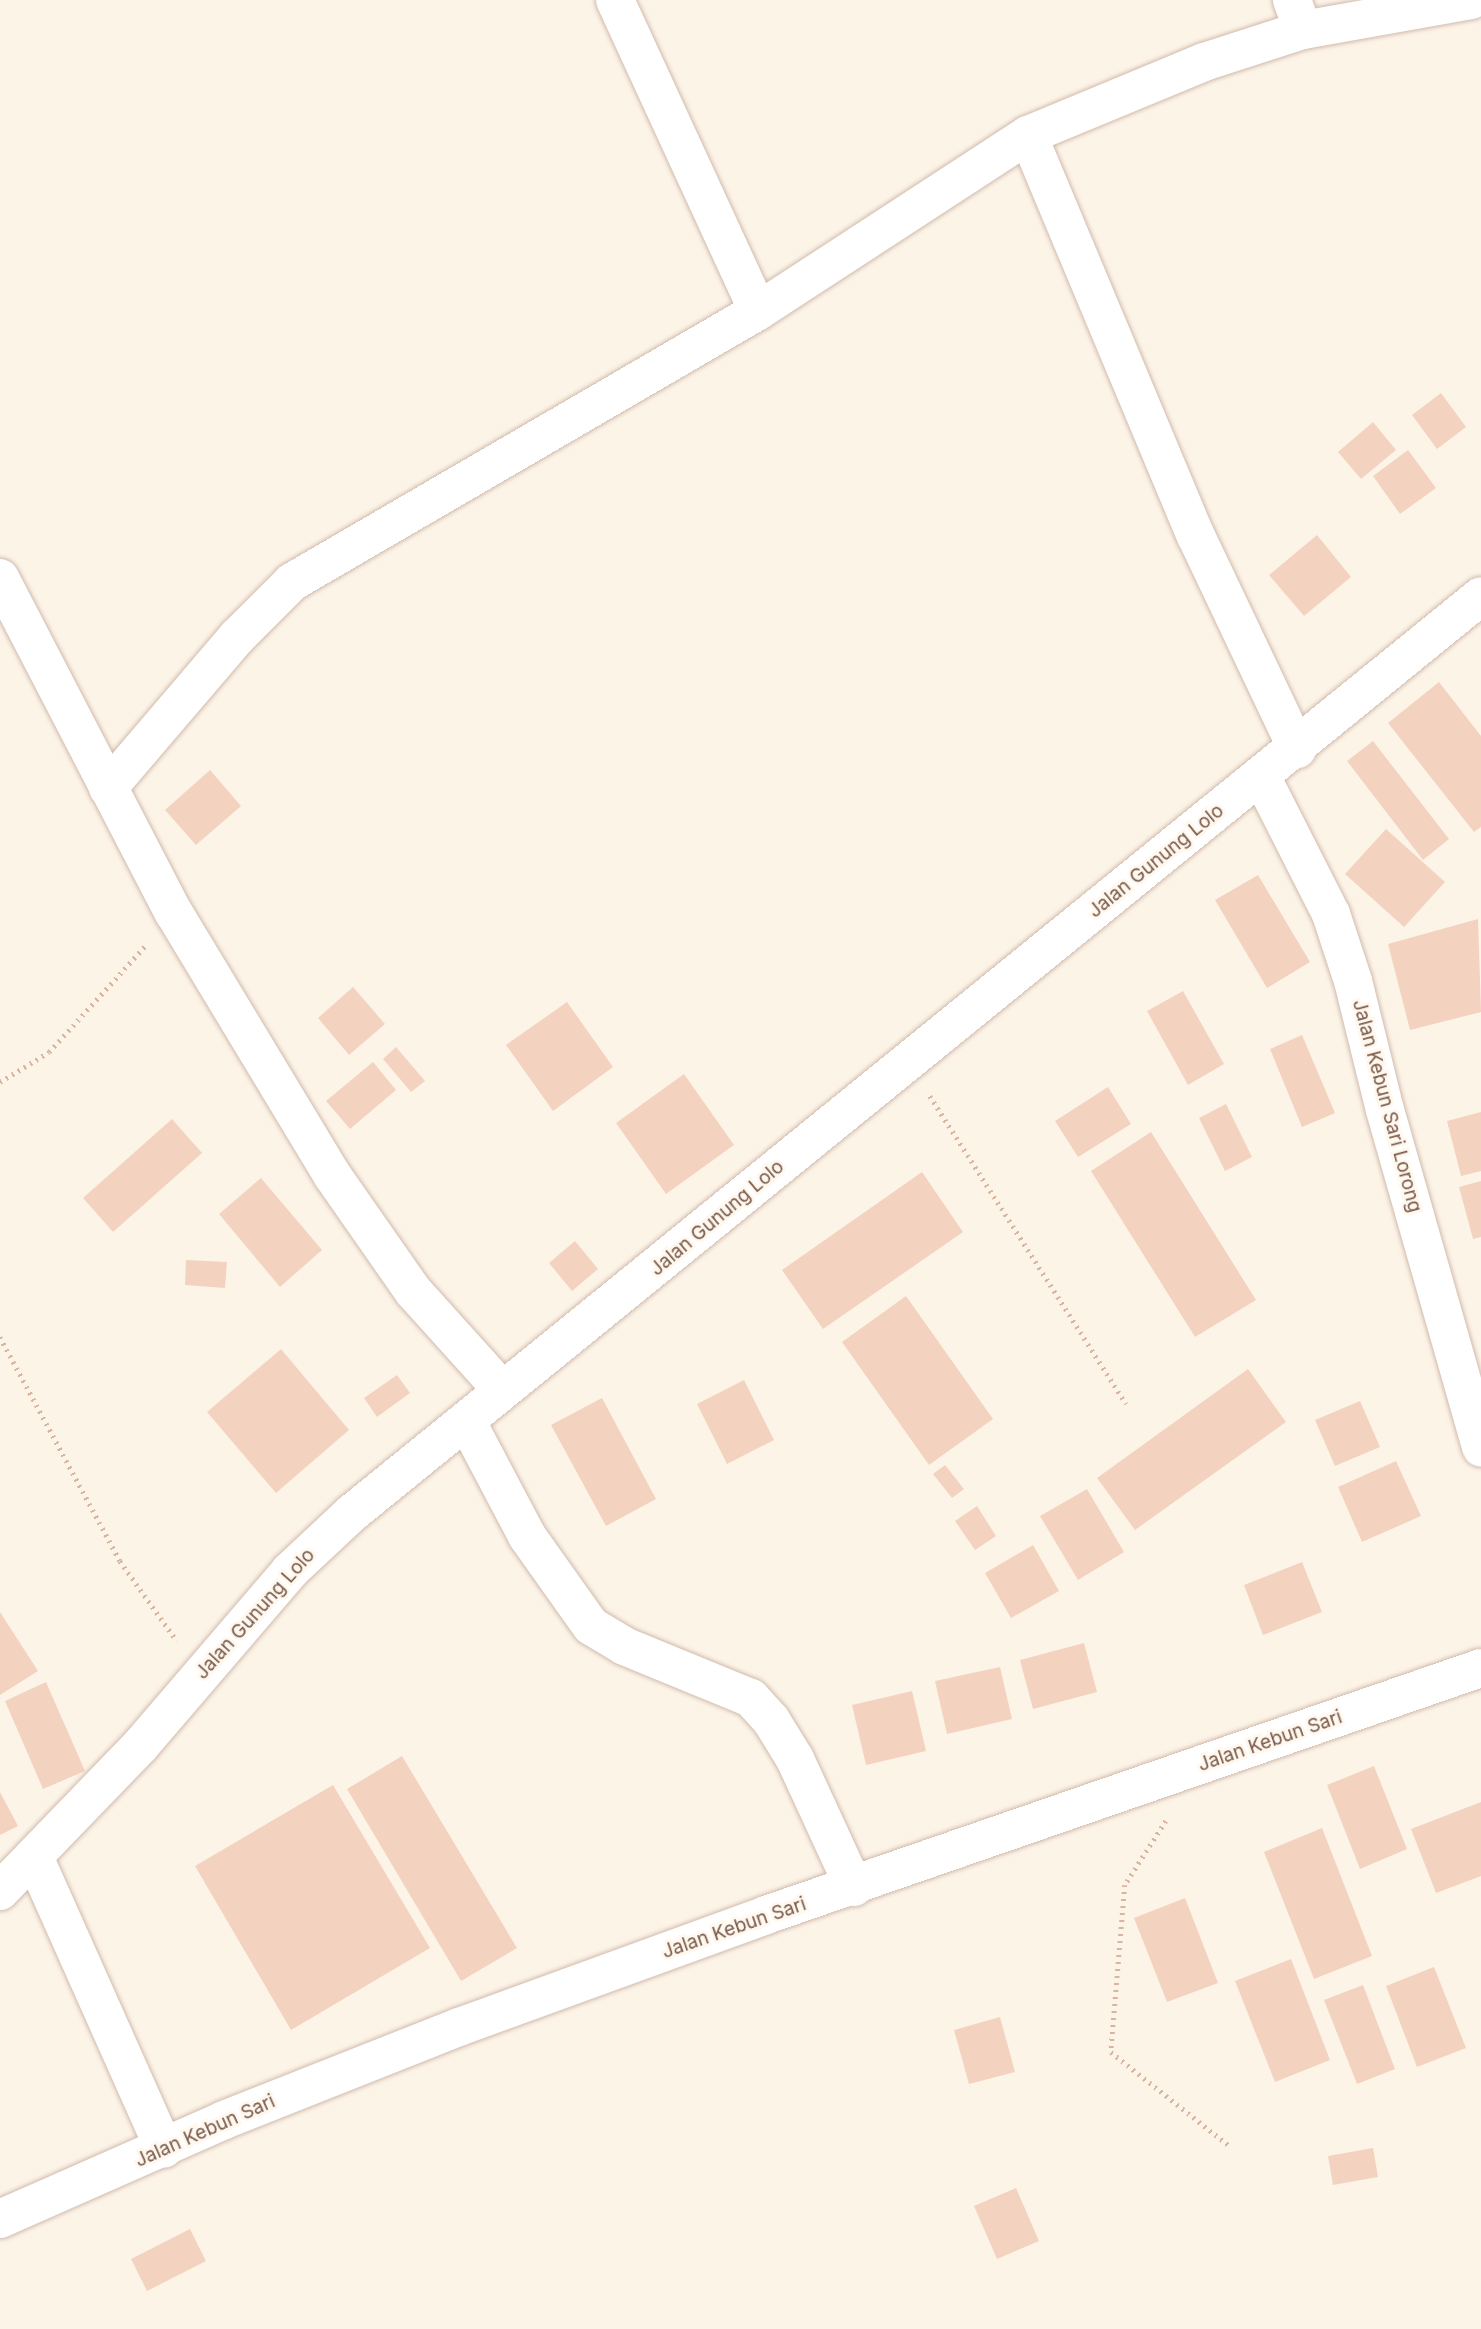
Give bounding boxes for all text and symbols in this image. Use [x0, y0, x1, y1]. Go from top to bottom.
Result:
street label: Jalan Gunung Lolo [1084, 799, 1228, 923]
street label: Jalan Kebun Sari Lorong [1348, 997, 1426, 1215]
street label: Jalan Gunung Lolo [645, 1155, 789, 1281]
street label: Jalan Gunung Lolo [190, 1544, 320, 1684]
street label: Jalan Kebun Sari [1195, 1706, 1345, 1776]
street label: Jalan Kebun Sari [659, 1893, 809, 1963]
street label: Jalan Kebun Sari [131, 2090, 279, 2172]

